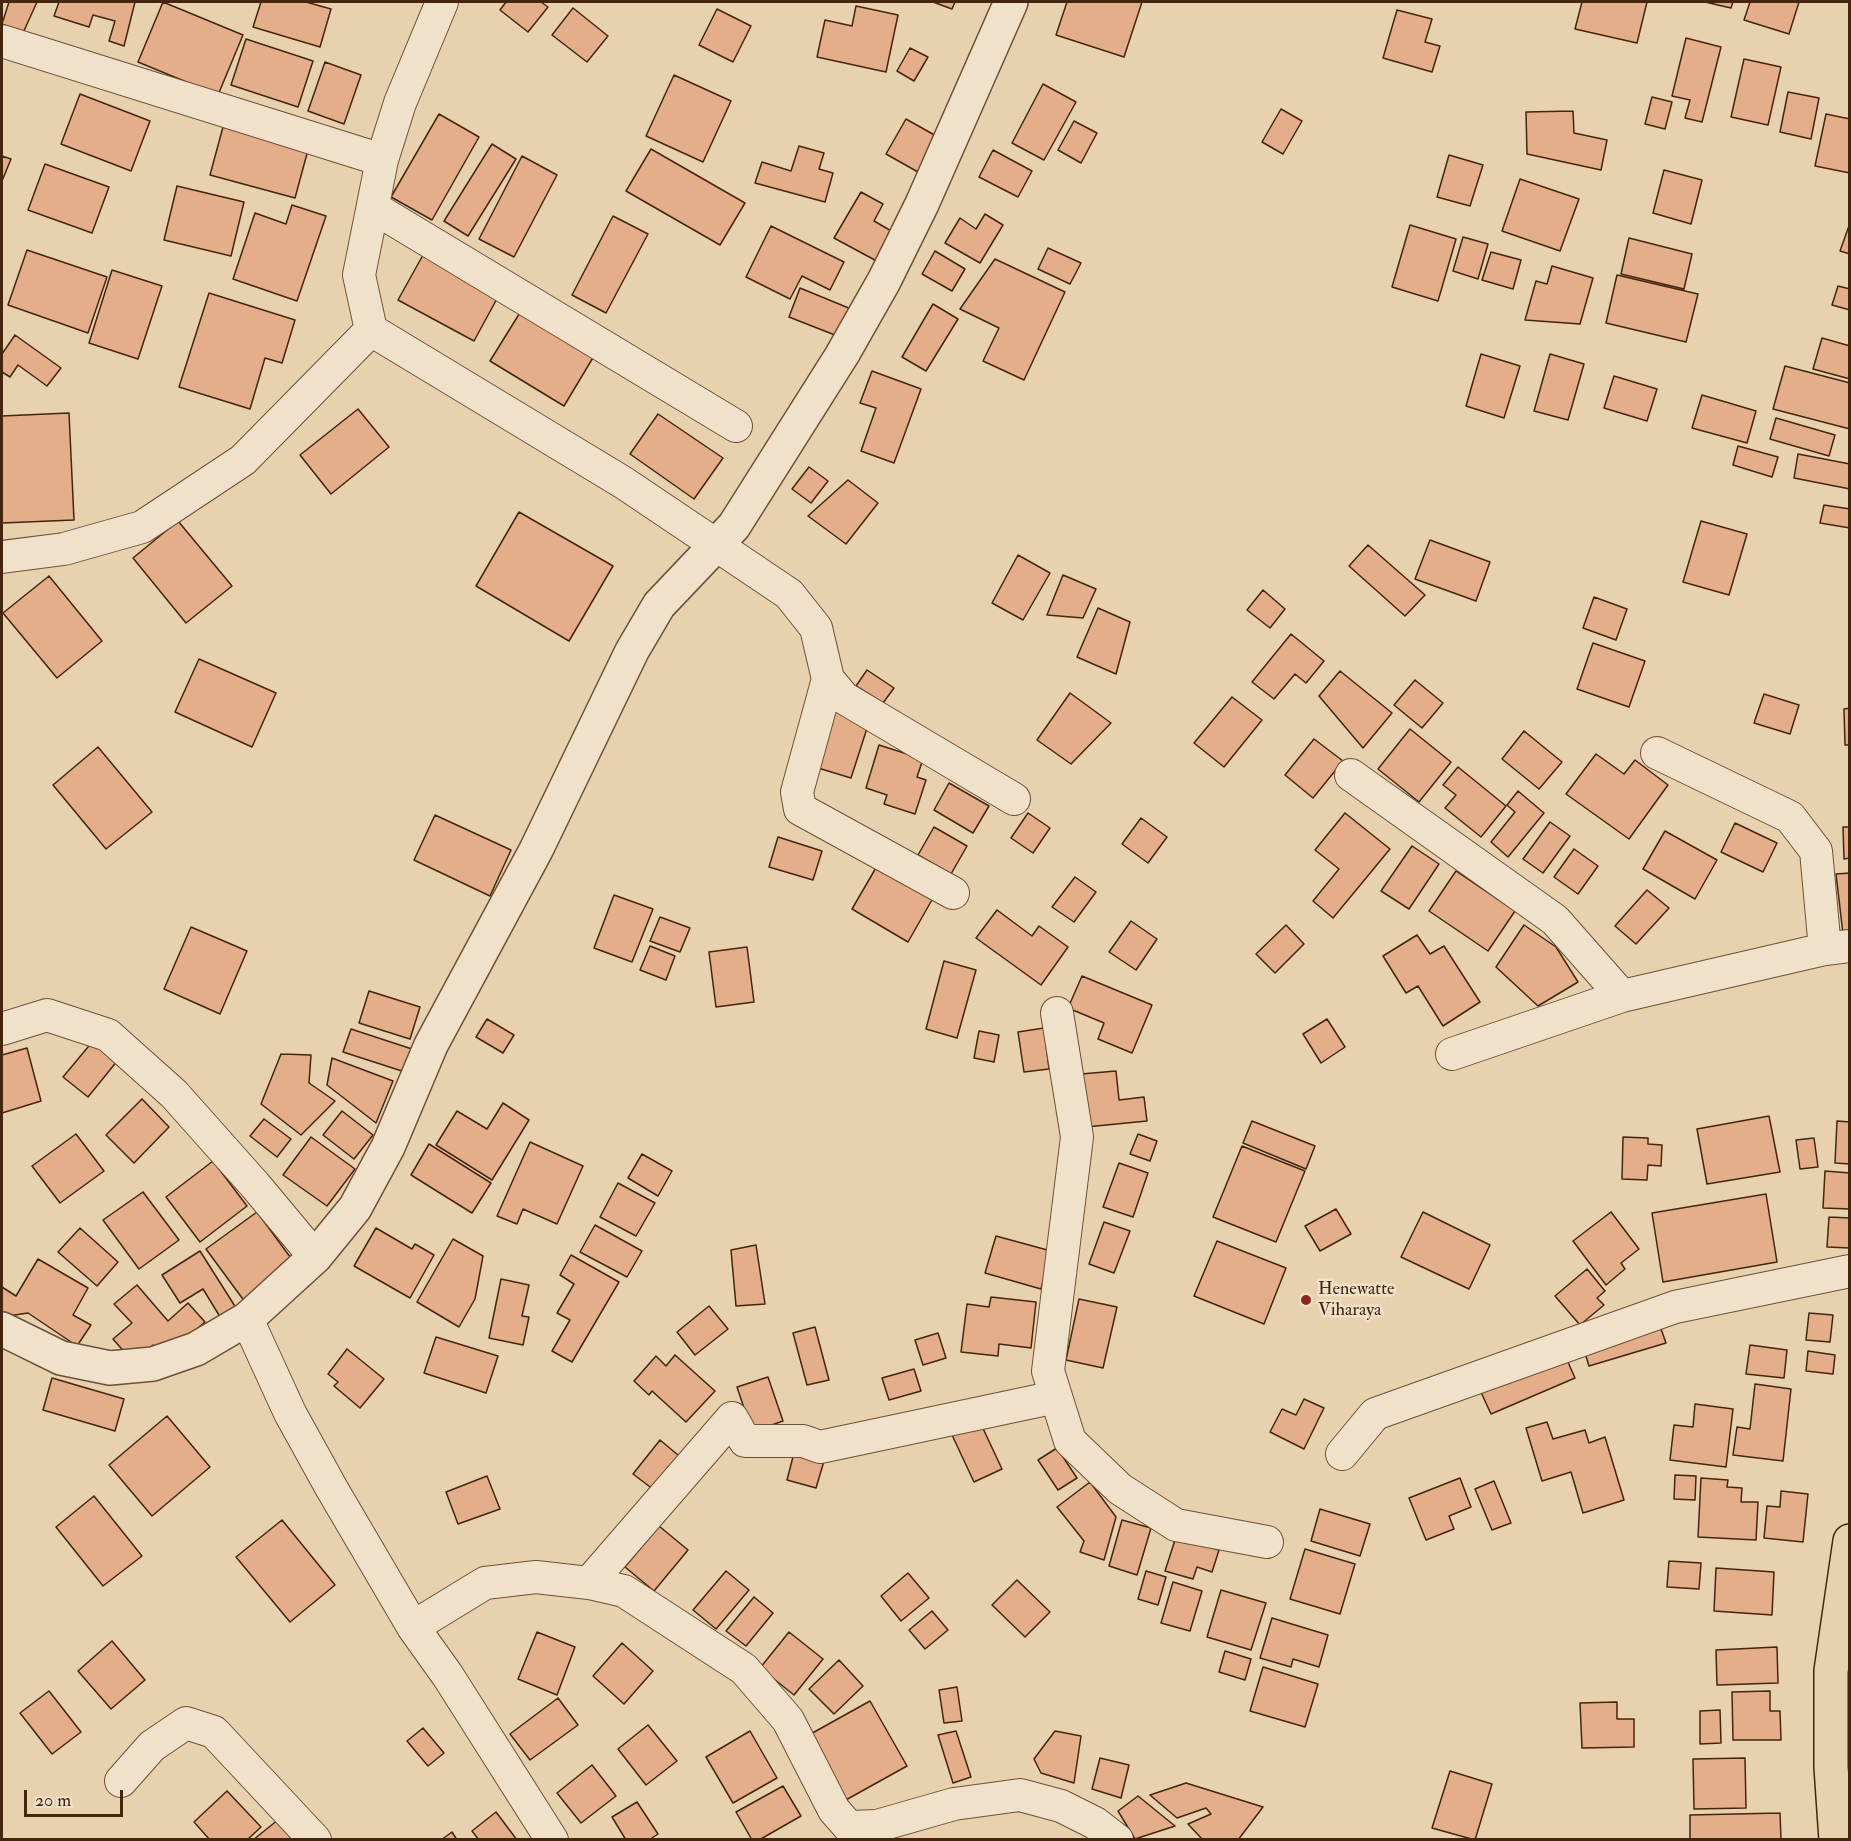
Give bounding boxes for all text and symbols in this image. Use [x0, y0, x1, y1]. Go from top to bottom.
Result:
place label: Henewatte Viharaya [1318, 1279, 1395, 1322]
marker: Henewatte Viharaya [1299, 1293, 1313, 1307]
scale bar [27, 1778, 126, 1816]
text: 20 m [35, 1789, 71, 1812]

